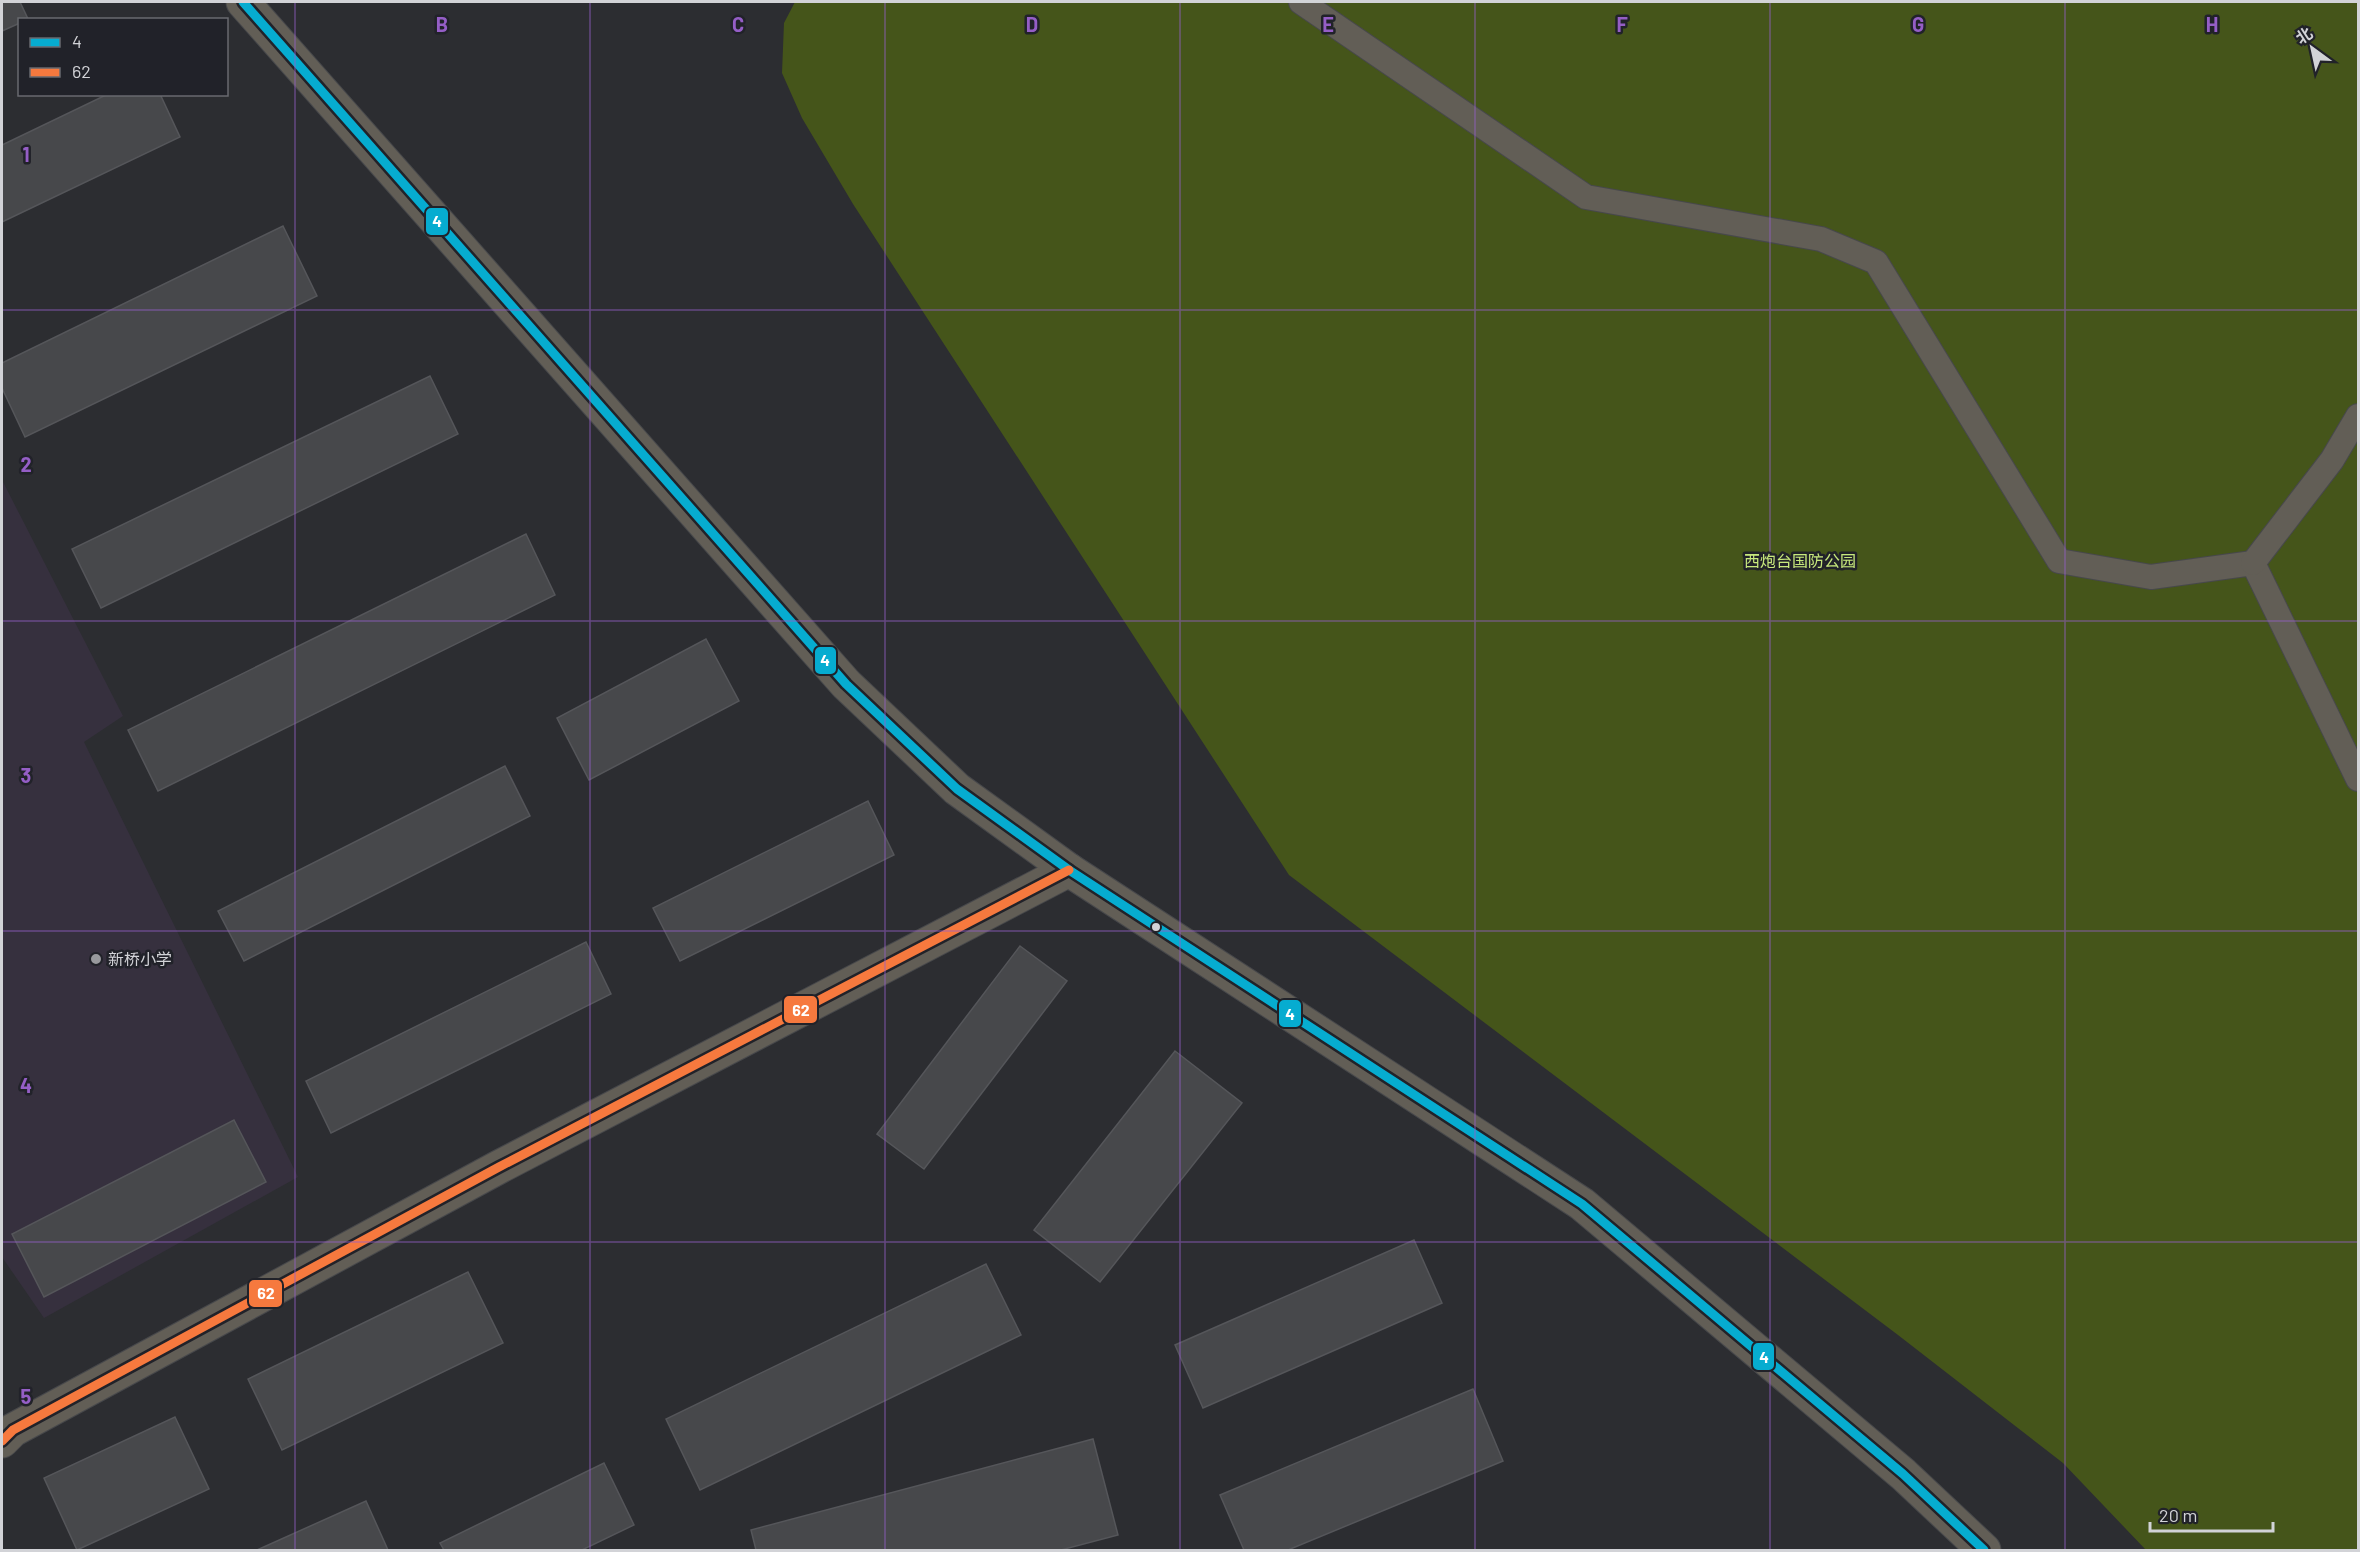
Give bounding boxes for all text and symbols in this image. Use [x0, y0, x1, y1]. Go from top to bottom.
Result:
text: B [436, 12, 448, 36]
text: C [732, 12, 744, 36]
text: D [1026, 12, 1038, 36]
text: E [1322, 12, 1334, 36]
text: F [1616, 12, 1628, 36]
text: G [1912, 12, 1924, 36]
text: H [2206, 12, 2218, 36]
legend [18, 18, 228, 96]
north arrow [2282, 18, 2342, 78]
text: 北 [2292, 23, 2315, 47]
text: 4 [72, 30, 82, 52]
text: 62 [72, 60, 91, 82]
text: 1 [22, 142, 30, 166]
line badge: 4 [425, 207, 449, 236]
text: 4 [432, 211, 442, 230]
text: 2 [20, 452, 32, 476]
park label: 西炮台国防公园 [1744, 551, 1856, 570]
line badge: 4 [814, 646, 837, 675]
text: 4 [820, 650, 830, 669]
text: 3 [21, 763, 31, 787]
unlabelled marker [1150, 921, 1162, 933]
place label: 新桥小学 [108, 949, 172, 968]
marker: 新桥小学 [89, 952, 103, 966]
line badge: 62 [783, 995, 818, 1024]
line badge: 4 [1278, 999, 1302, 1028]
text: 62 [792, 1000, 810, 1019]
text: 4 [1285, 1004, 1295, 1023]
text: 4 [20, 1073, 32, 1097]
line badge: 62 [248, 1279, 283, 1308]
text: 62 [257, 1283, 275, 1302]
line badge: 4 [1752, 1342, 1775, 1371]
text: 4 [1759, 1347, 1769, 1366]
text: 5 [21, 1384, 32, 1408]
scale bar [2150, 1495, 2273, 1533]
text: 20 m [2159, 1504, 2197, 1526]

